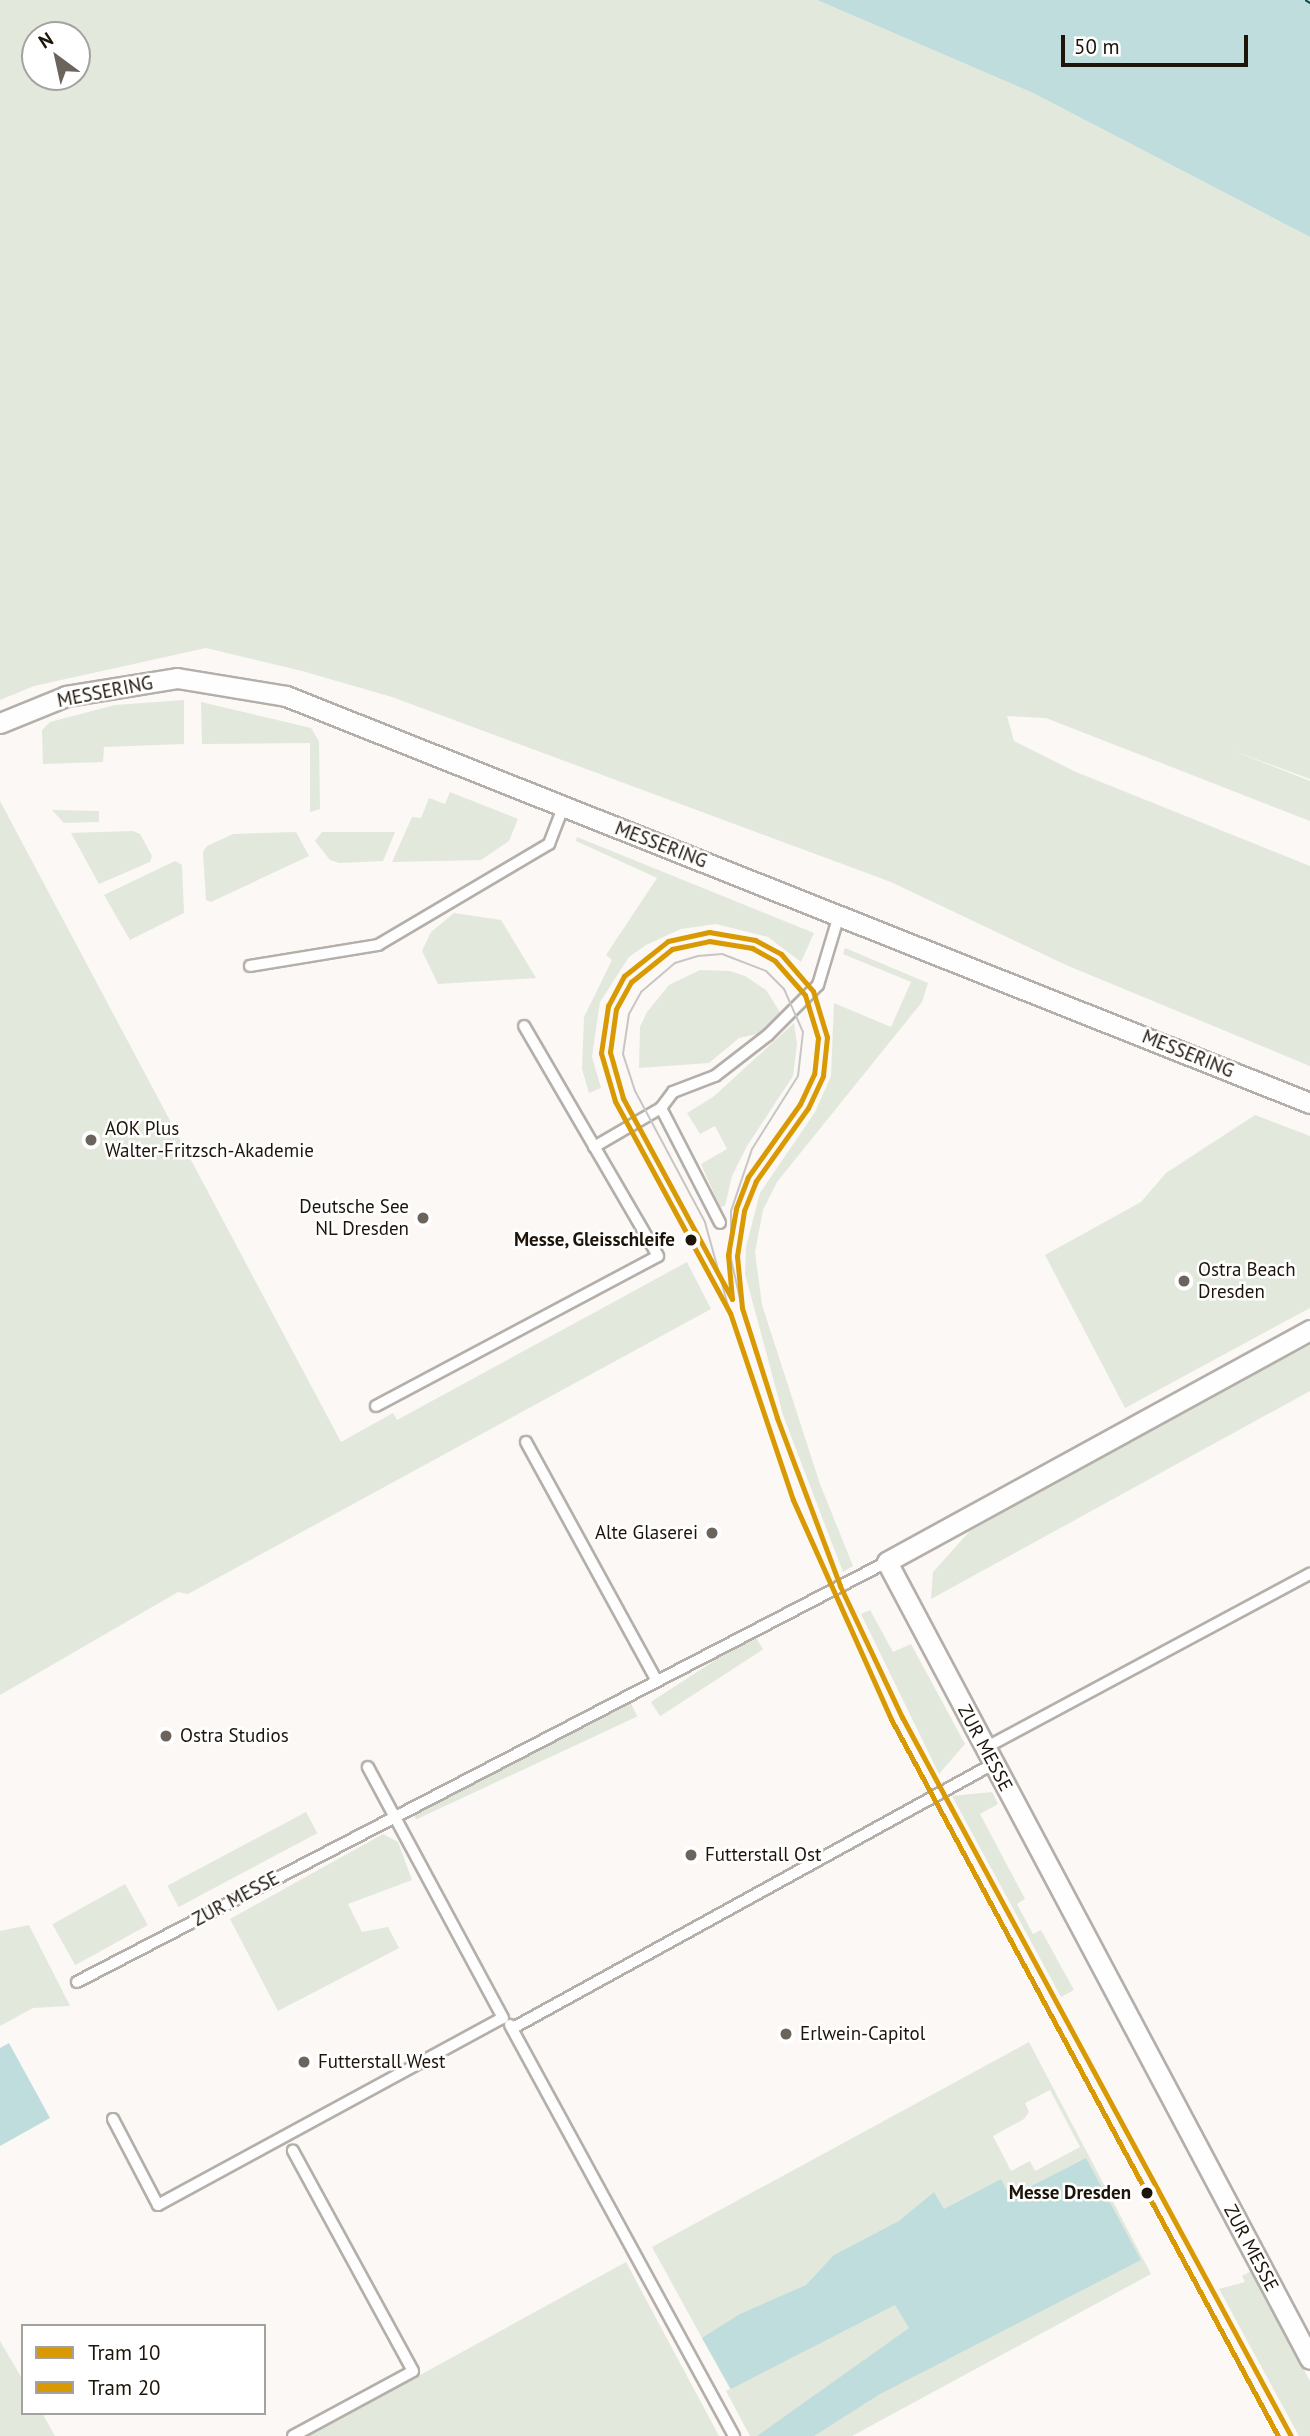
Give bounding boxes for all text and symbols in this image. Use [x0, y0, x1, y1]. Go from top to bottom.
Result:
north arrow [21, 21, 91, 91]
scale bar [1065, 21, 1252, 65]
text: N [34, 27, 57, 54]
text: 50 m [1074, 33, 1120, 60]
street label: MESSERING [55, 672, 155, 712]
street label: MESSERING [612, 817, 710, 873]
street label: MESSERING [1139, 1025, 1237, 1083]
place label: AOK Plus Walter-Fritzsch-Akademie [105, 1118, 314, 1162]
marker: AOK Plus Walter-Fritzsch-Akademie [83, 1132, 99, 1148]
place label: Deutsche See NL Dresden [299, 1196, 409, 1240]
marker: Deutsche See NL Dresden [415, 1210, 431, 1226]
place label: Messe, Gleisschleife [512, 1229, 675, 1251]
marker: Messe, Gleisschleife [681, 1230, 701, 1250]
place label: Ostra Beach Dresden [1198, 1259, 1296, 1303]
marker: Ostra Beach Dresden [1176, 1273, 1192, 1289]
place label: Alte Glaserei [595, 1522, 698, 1544]
marker: Alte Glaserei [704, 1525, 720, 1541]
street label: ZUR MESSE [953, 1701, 1017, 1795]
place label: Ostra Studios [180, 1725, 289, 1747]
marker: Ostra Studios [158, 1728, 174, 1744]
place label: Futterstall Ost [705, 1844, 821, 1866]
marker: Futterstall Ost [683, 1847, 699, 1863]
street label: ZUR MESSE [189, 1867, 283, 1931]
place label: Erlwein-Capitol [800, 2023, 925, 2045]
marker: Erlwein-Capitol [778, 2026, 794, 2042]
place label: Futterstall West [318, 2051, 446, 2073]
marker: Futterstall West [296, 2054, 312, 2070]
place label: Messe Dresden [1009, 2182, 1131, 2204]
marker: Messe Dresden [1137, 2183, 1157, 2203]
street label: ZUR MESSE [1219, 2201, 1283, 2295]
legend [21, 2324, 266, 2415]
text: Tram 10 [88, 2339, 161, 2366]
text: Tram 20 [88, 2374, 161, 2401]

